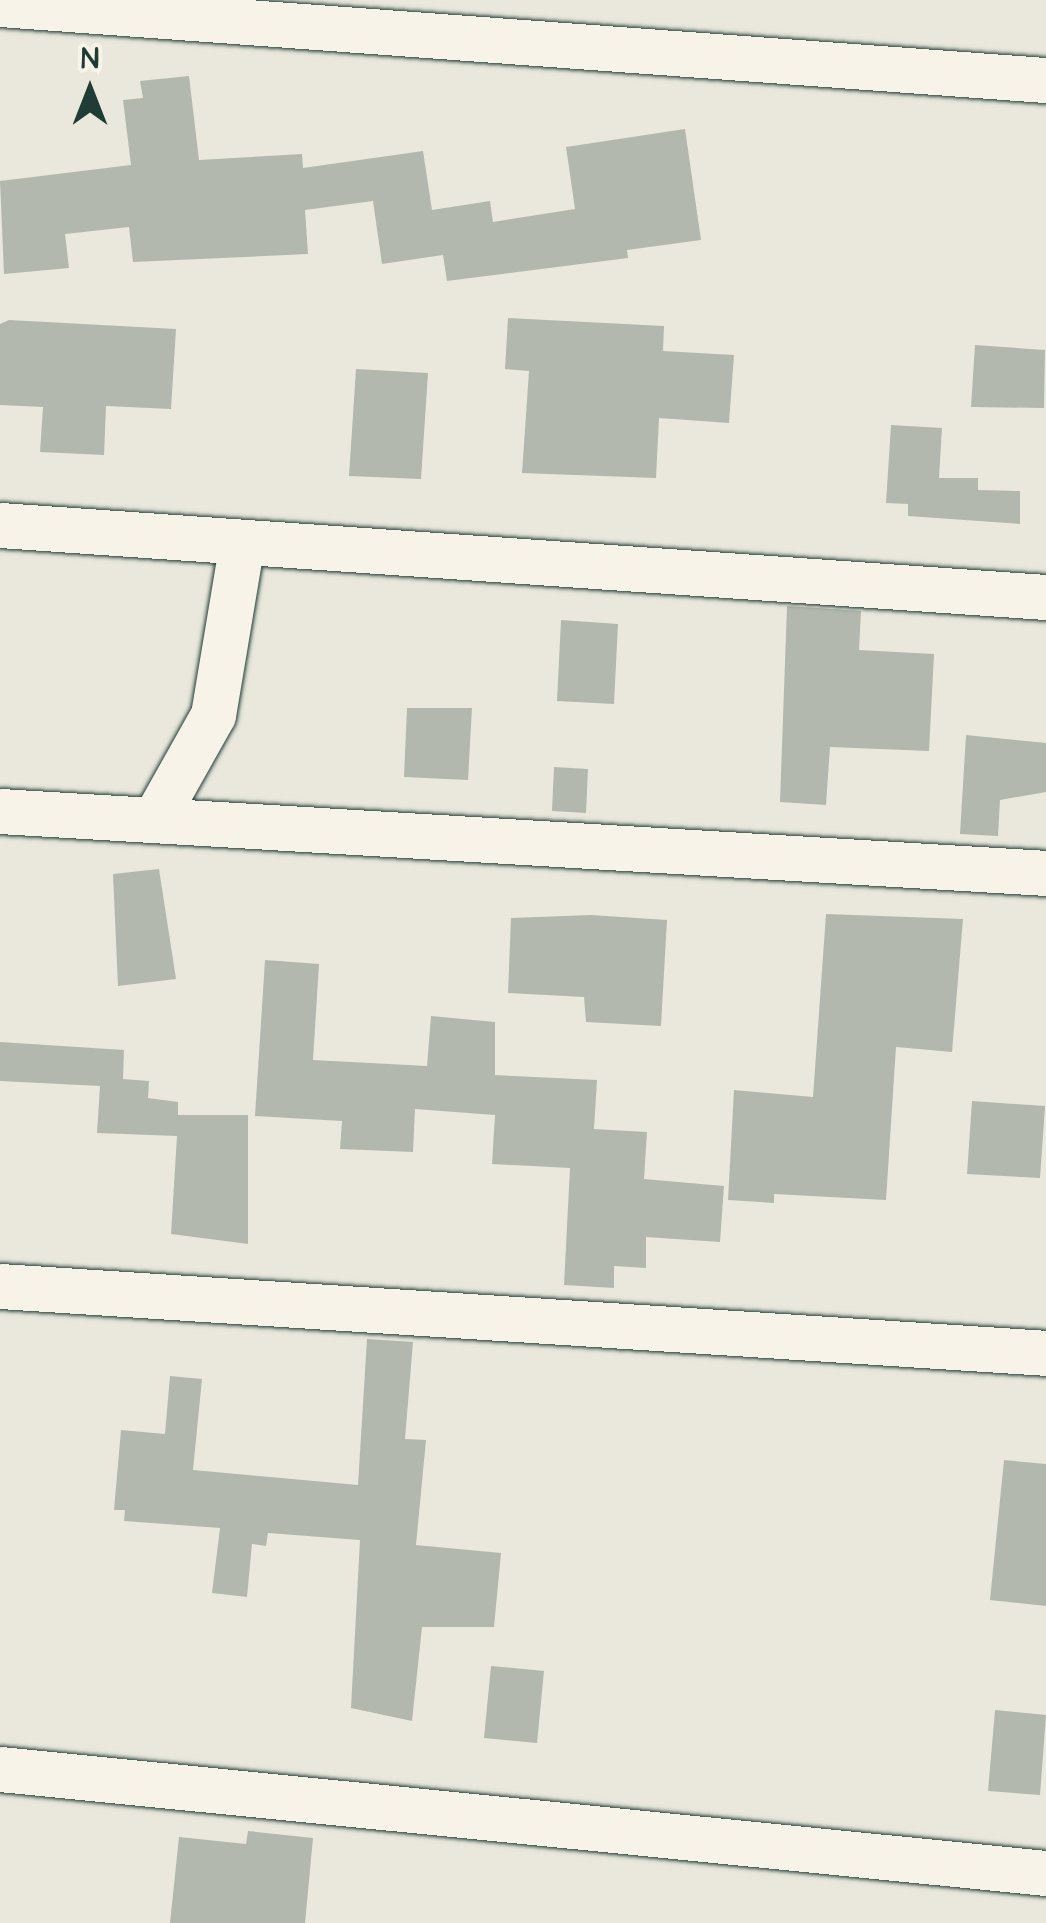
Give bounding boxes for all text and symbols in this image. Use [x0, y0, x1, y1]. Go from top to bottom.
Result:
north arrow [40, 40, 140, 140]
text: N [81, 40, 99, 79]

